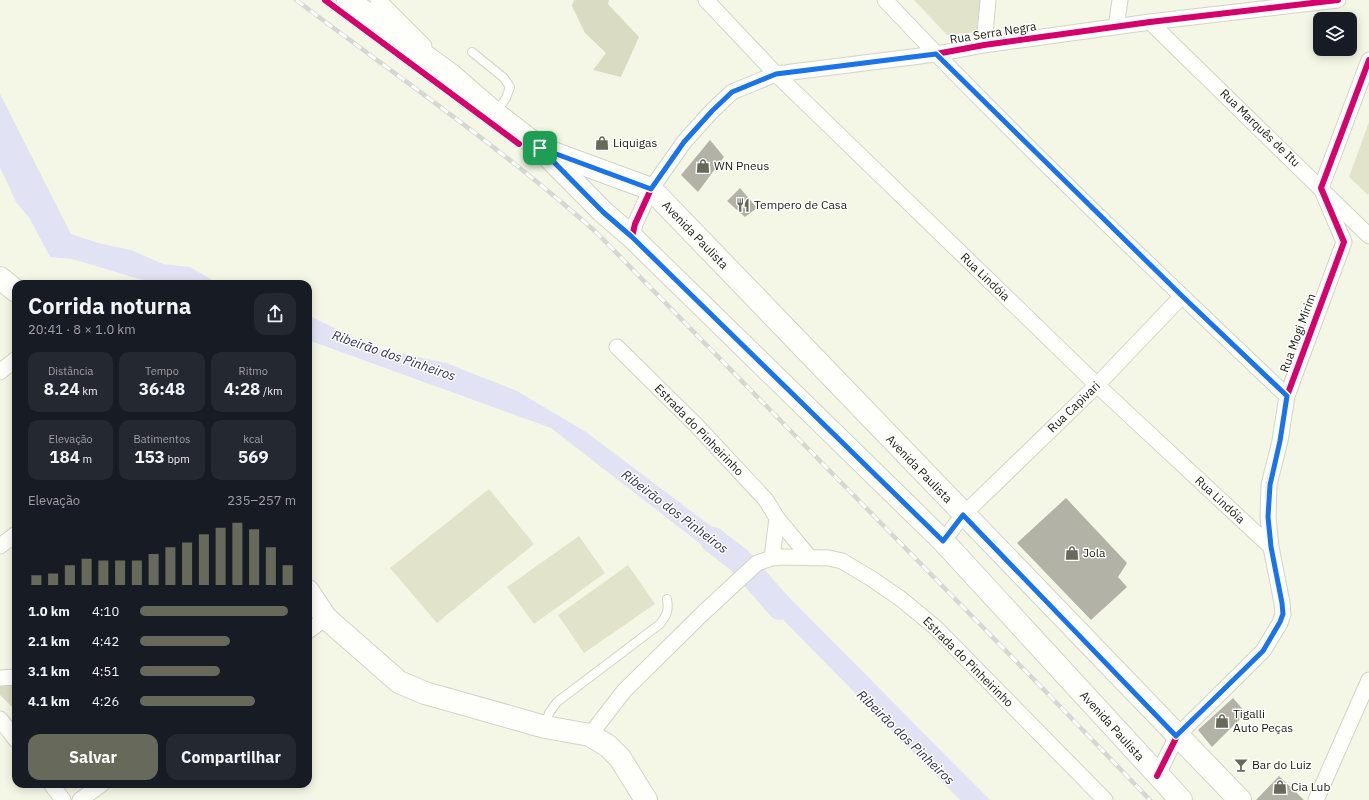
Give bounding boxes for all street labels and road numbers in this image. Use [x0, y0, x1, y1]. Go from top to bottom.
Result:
street label: Rua Serra Negra [949, 18, 1038, 47]
street label: Rua Marquês de Itu [1217, 86, 1303, 170]
street label: Avenida Paulista [659, 197, 732, 272]
street label: Rua Lindóia [958, 249, 1014, 304]
street label: Rua Mogi Mirim [1276, 291, 1319, 374]
street label: Rua Capivari [1044, 378, 1103, 435]
street label: Estrada do Pinheirinho [652, 381, 747, 479]
street label: Avenida Paulista [883, 431, 956, 506]
street label: Rua Lindóia [1192, 473, 1249, 527]
street label: Estrada do Pinheirinho [920, 613, 1017, 710]
street label: Avenida Paulista [1077, 688, 1148, 764]

